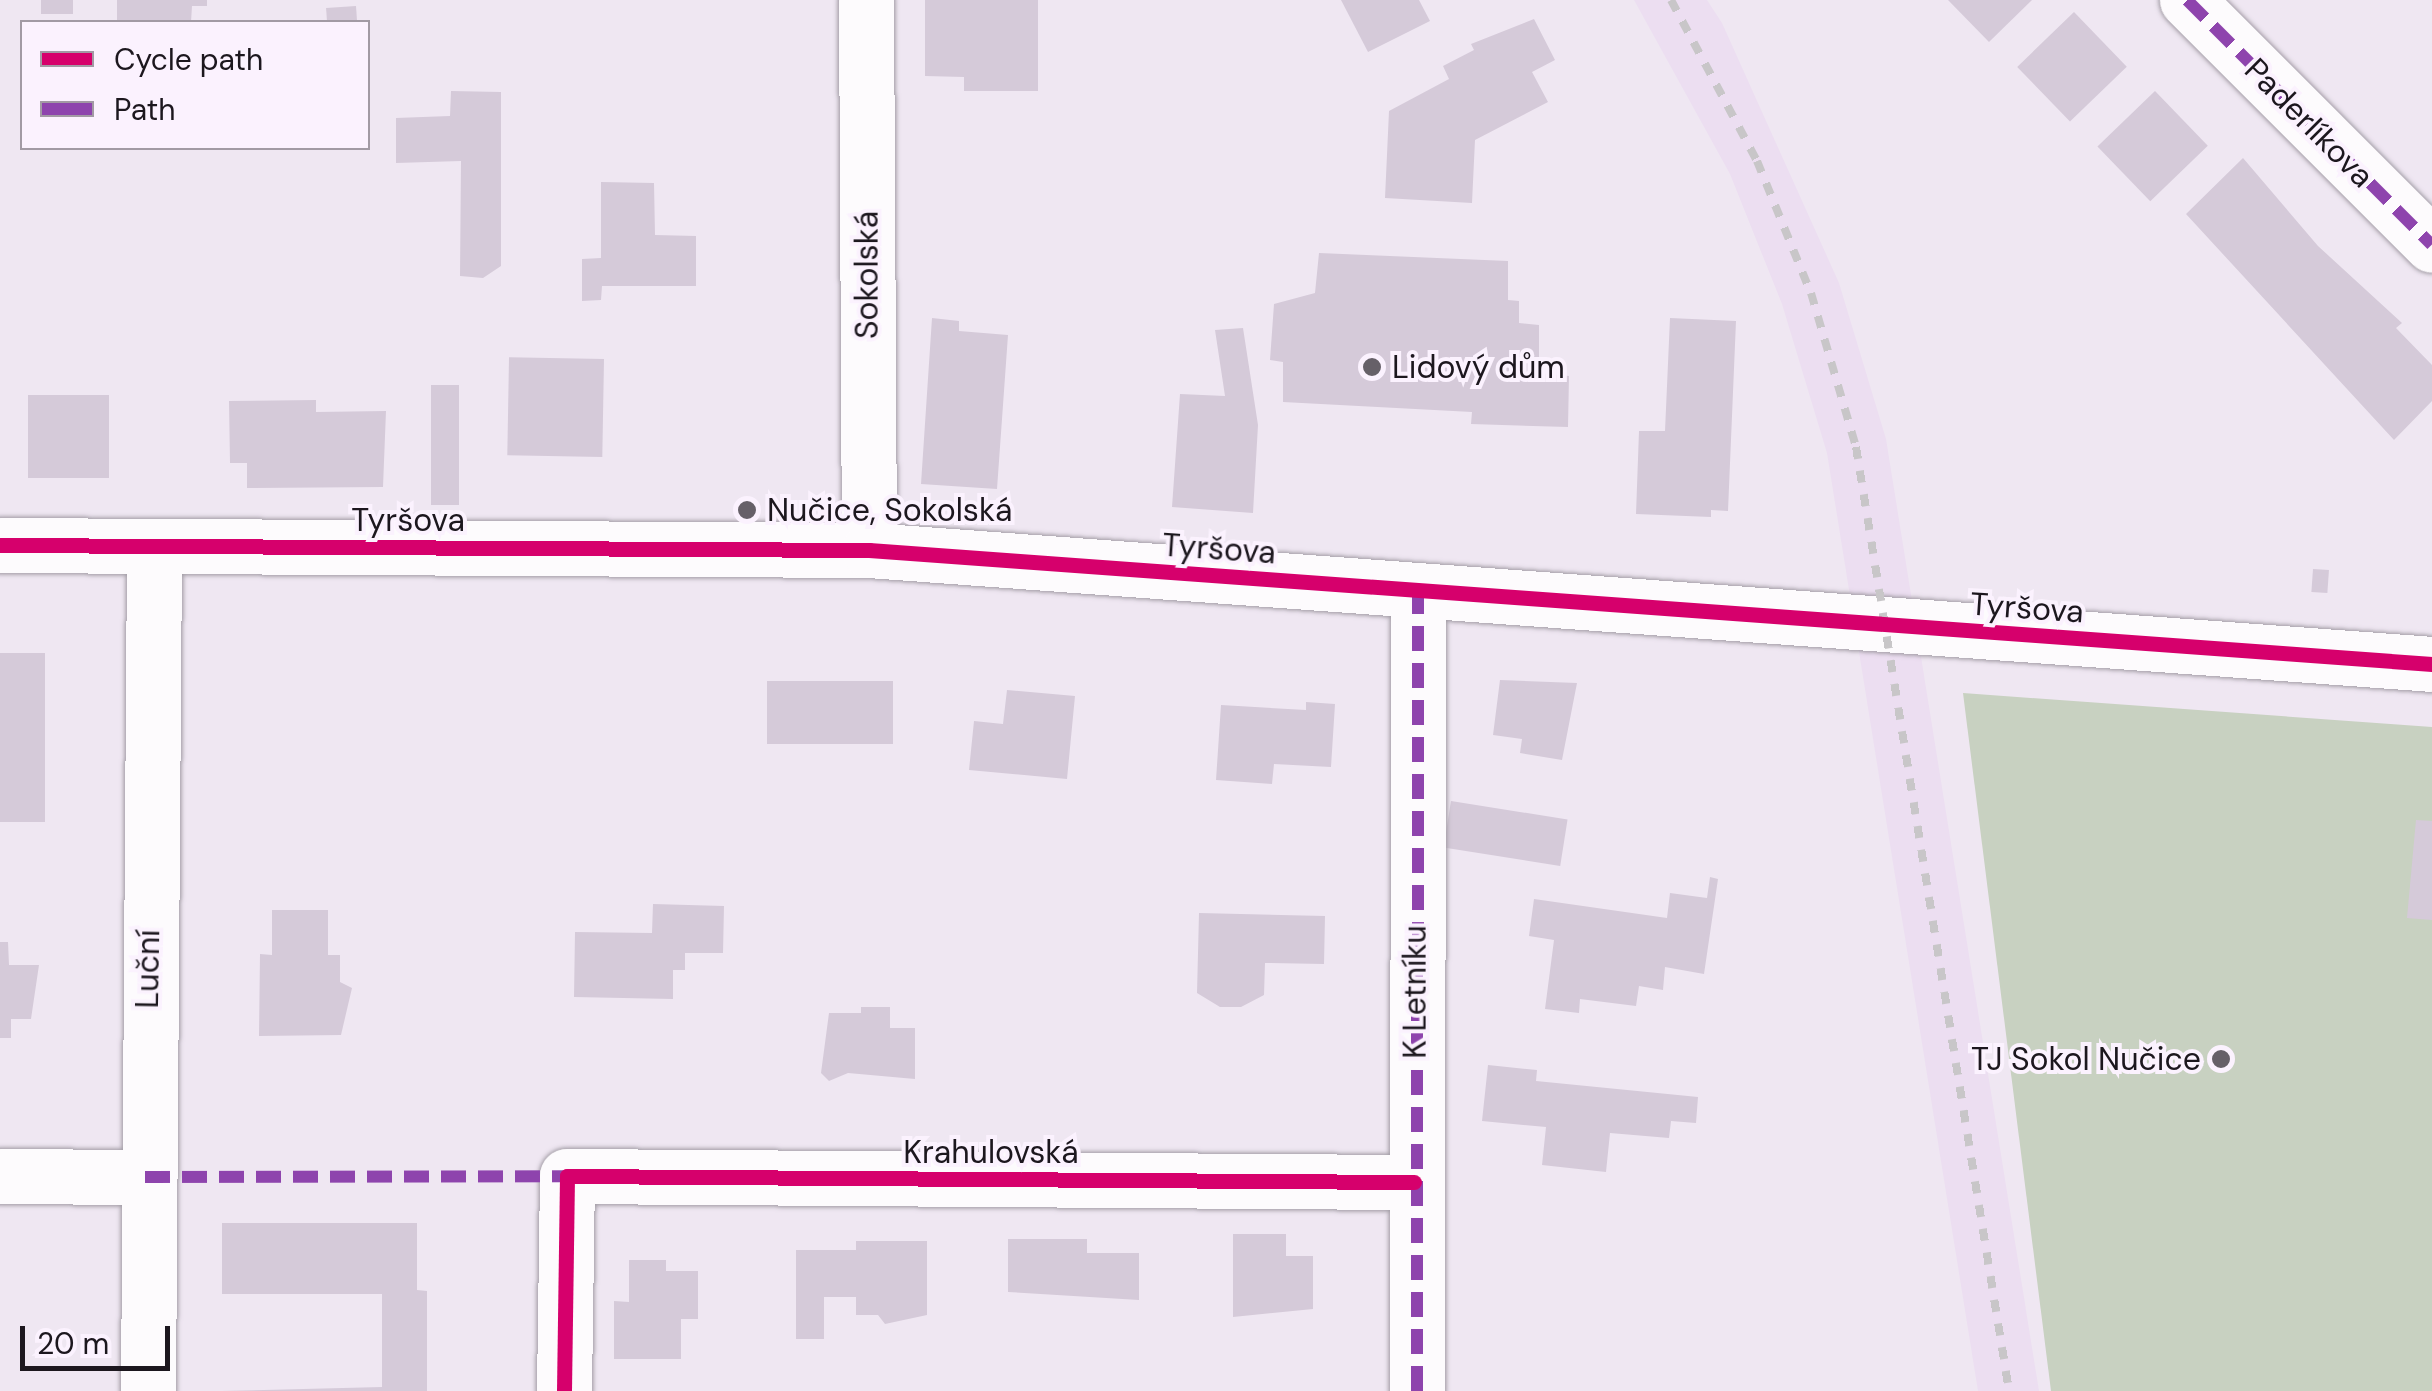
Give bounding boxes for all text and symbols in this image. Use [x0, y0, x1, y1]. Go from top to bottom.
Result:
legend [20, 20, 370, 150]
text: Cycle path [114, 40, 263, 79]
street label: Paderlíkova [2237, 51, 2381, 195]
text: Path [114, 90, 176, 129]
street label: Sokolská [848, 211, 886, 339]
place label: Lidový dům [1392, 348, 1565, 386]
marker: Lidový dům [1361, 356, 1383, 378]
place label: Nučice, Sokolská [767, 491, 1012, 529]
marker: Nučice, Sokolská [736, 499, 758, 521]
street label: Tyršova [351, 501, 465, 539]
street label: Tyršova [1161, 526, 1277, 572]
street label: Tyršova [1969, 585, 2085, 631]
street label: K Letníku [1396, 925, 1434, 1059]
street label: Luční [128, 929, 168, 1009]
place label: TJ Sokol Nučice [1971, 1040, 2201, 1078]
marker: TJ Sokol Nučice [2210, 1048, 2232, 1070]
street label: Krahulovská [903, 1133, 1079, 1171]
scale bar [25, 1306, 175, 1368]
text: 20 m [37, 1324, 109, 1363]

